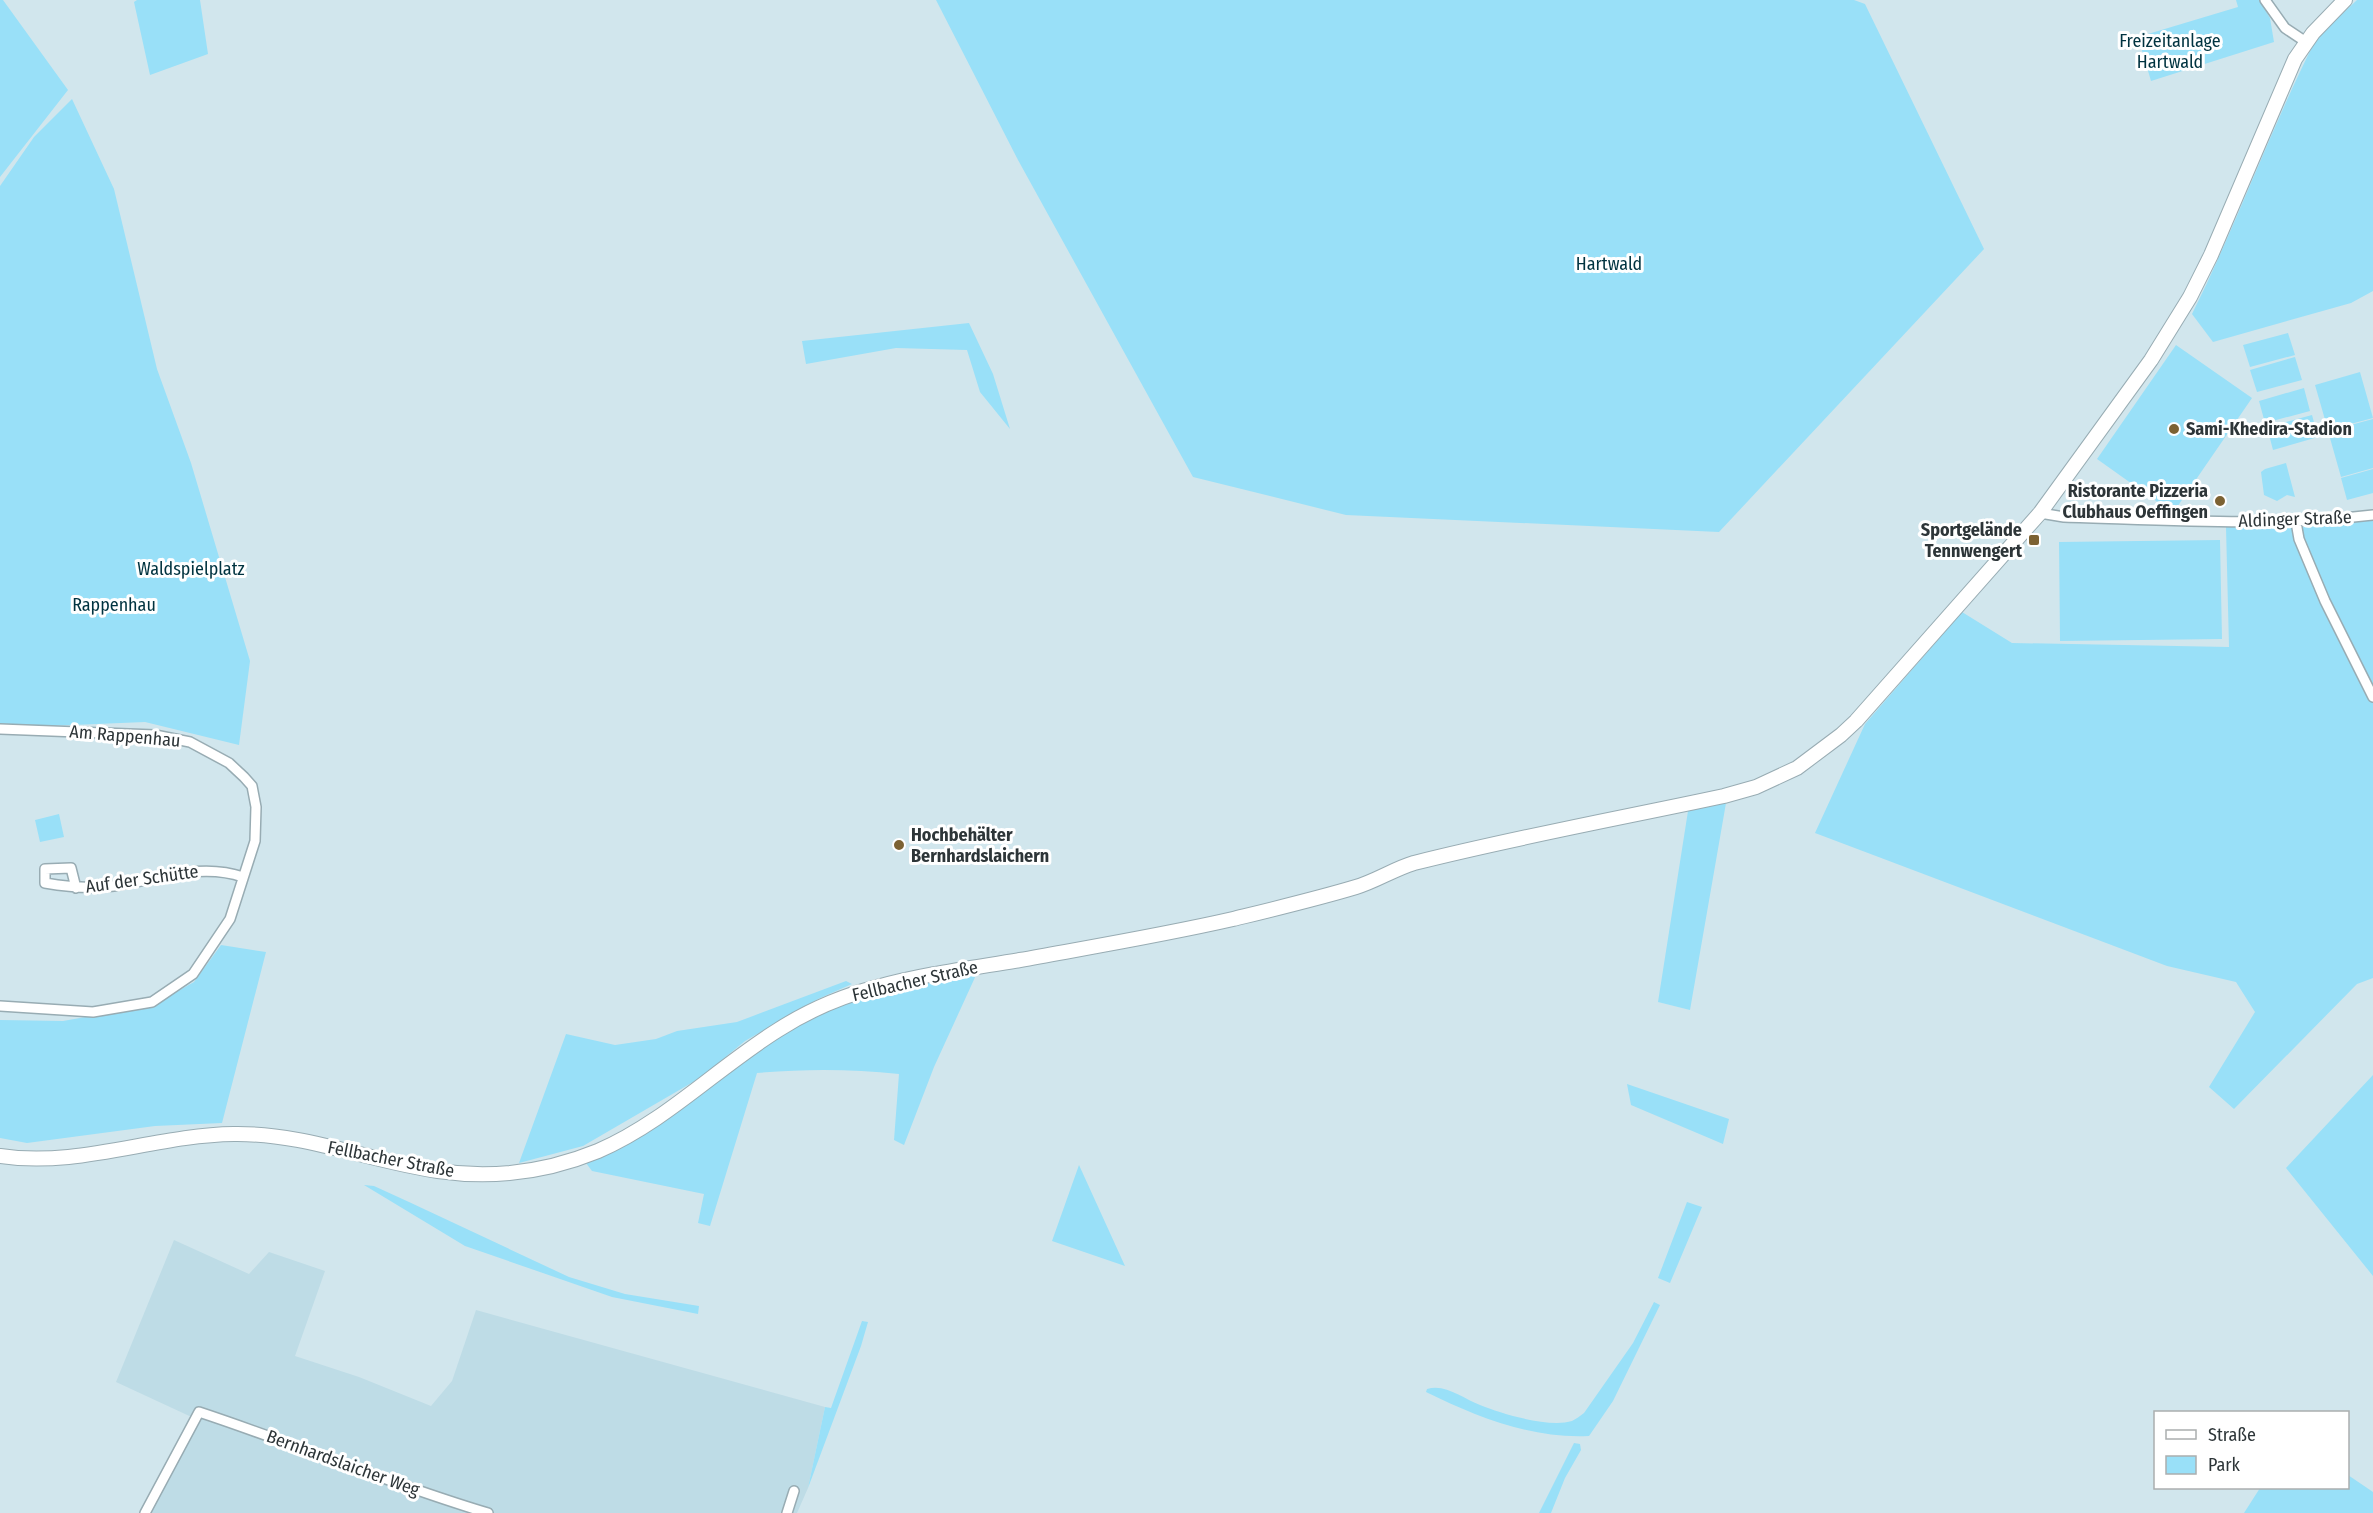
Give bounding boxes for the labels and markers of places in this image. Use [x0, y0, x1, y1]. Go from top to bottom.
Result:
place label: Sami-Khedira-Stadion [2186, 418, 2352, 440]
marker: Sami-Khedira-Stadion [2167, 422, 2181, 436]
place label: Ristorante Pizzeria Clubhaus Oeffingen [2063, 480, 2208, 523]
marker: Ristorante Pizzeria Clubhaus Oeffingen [2213, 494, 2227, 508]
place label: Sportgelände Tennwengert [1921, 519, 2023, 562]
marker: Sportgelände Tennwengert [2027, 533, 2041, 547]
place label: Hochbehälter Bernhardslaichern [911, 824, 1049, 867]
marker: Hochbehälter Bernhardslaichern [892, 838, 906, 852]

